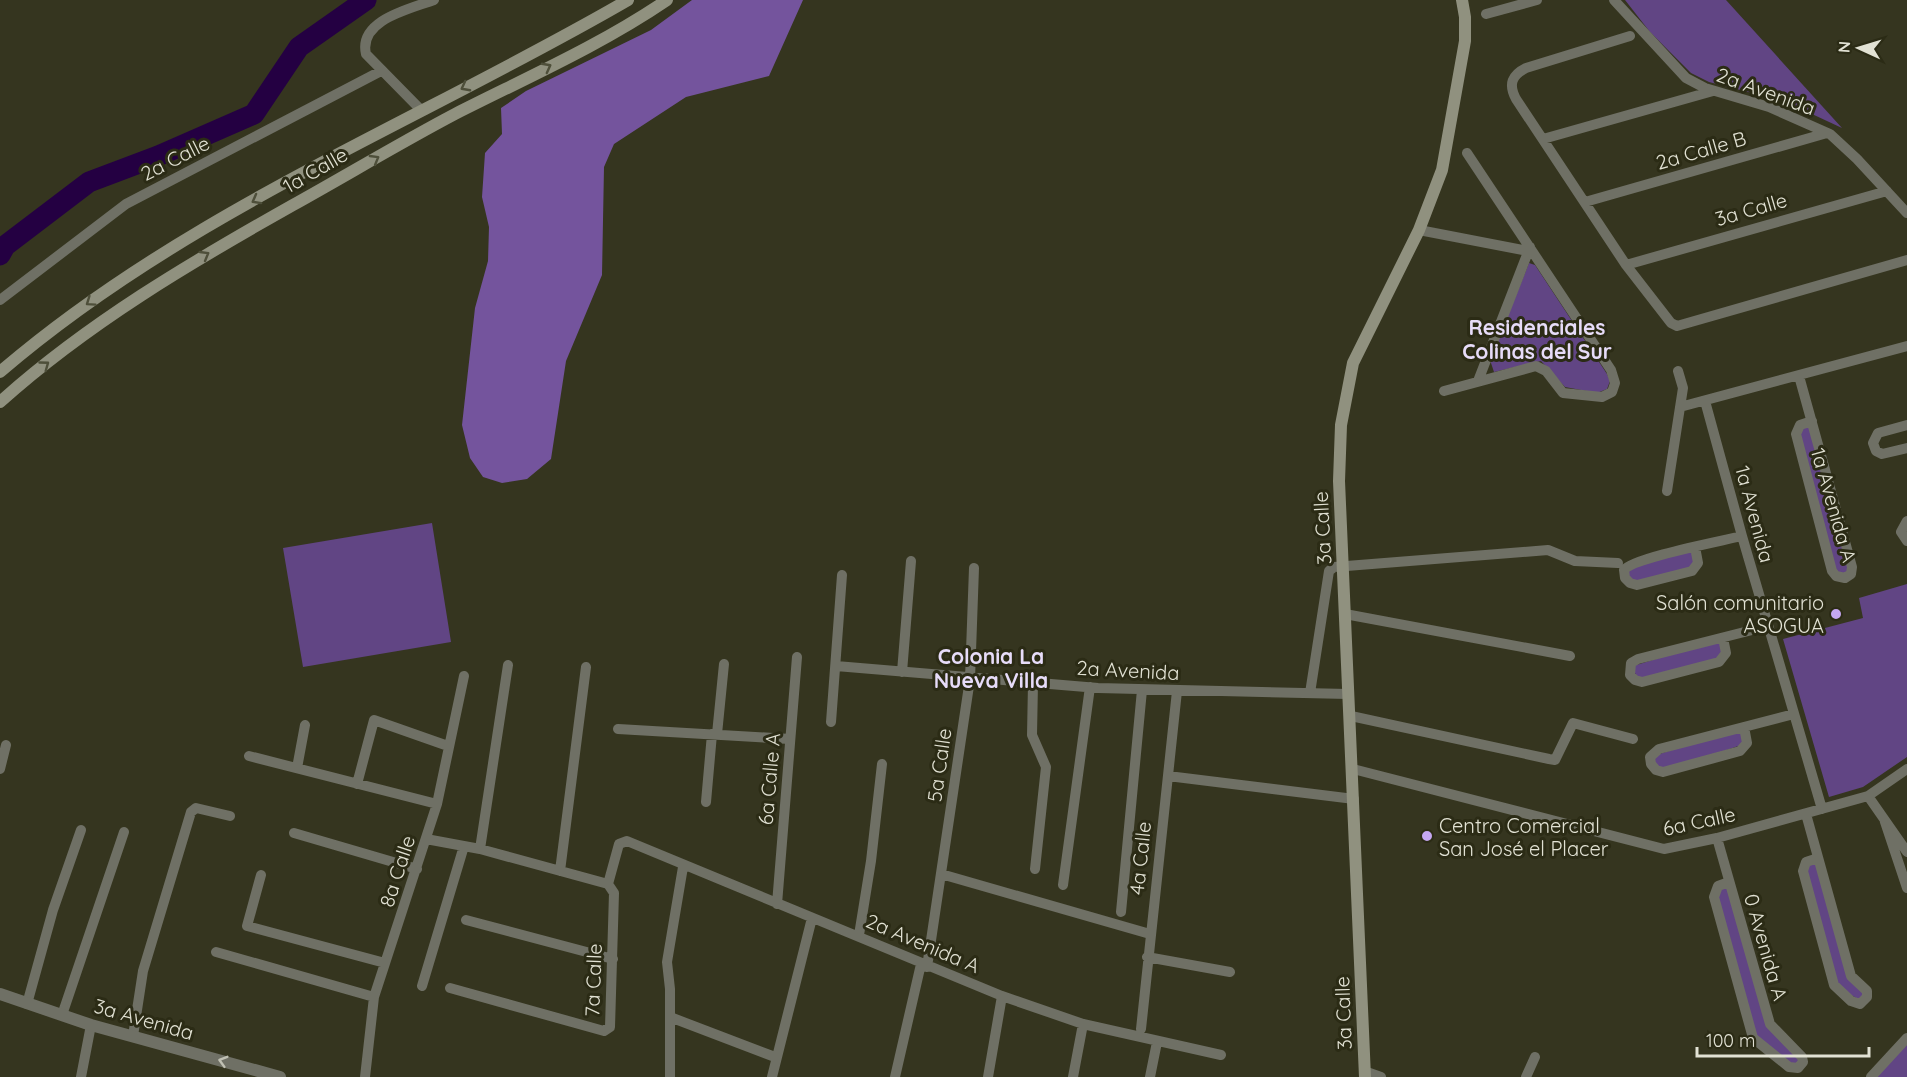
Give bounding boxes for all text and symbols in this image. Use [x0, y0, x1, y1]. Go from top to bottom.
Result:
north arrow [1829, 18, 1889, 78]
text: N [1834, 40, 1854, 54]
one-way arrow [541, 62, 552, 74]
street label: 2a Avenida [1713, 62, 1819, 120]
one-way arrow [460, 80, 471, 91]
street label: 2a Calle B [1653, 125, 1749, 175]
street label: 2a Calle [136, 130, 214, 186]
street label: 1a Calle [278, 142, 352, 198]
one-way arrow [369, 154, 379, 166]
street label: 3a Calle [1712, 187, 1790, 231]
one-way arrow [252, 193, 263, 204]
one-way arrow [199, 250, 210, 262]
one-way arrow [86, 294, 97, 305]
district label: Residenciales Colinas del Sur [1462, 314, 1612, 364]
one-way arrow [38, 361, 49, 372]
street label: 1a Avenida A [1806, 445, 1862, 565]
street label: 1a Avenida [1730, 463, 1780, 565]
street label: 3a Calle [1308, 491, 1336, 565]
place label: Salón comunitario ASOGUA [1656, 590, 1824, 638]
marker: Salón comunitario ASOGUA [1829, 607, 1843, 621]
district label: Colonia La Nueva Villa [934, 643, 1048, 693]
street label: 2a Avenida [1076, 655, 1180, 685]
street label: 5a Calle [921, 727, 957, 803]
street label: 6a Calle A [753, 732, 785, 826]
street label: 6a Calle [1660, 801, 1738, 841]
place label: Centro Comercial San José el Placer [1439, 813, 1609, 861]
street label: 4a Calle [1124, 820, 1156, 896]
marker: Centro Comercial San José el Placer [1420, 829, 1434, 843]
street label: 8a Calle [374, 832, 420, 910]
street label: 0 Avenida A [1739, 891, 1793, 1003]
street label: 2a Avenida A [862, 908, 984, 978]
street label: 7a Calle [579, 943, 607, 1017]
street label: 3a Calle [1329, 976, 1357, 1050]
street label: 3a Avenida [91, 993, 197, 1045]
scale bar [1697, 1020, 1870, 1058]
text: 100 m [1706, 1029, 1755, 1052]
one-way arrow [218, 1056, 229, 1068]

